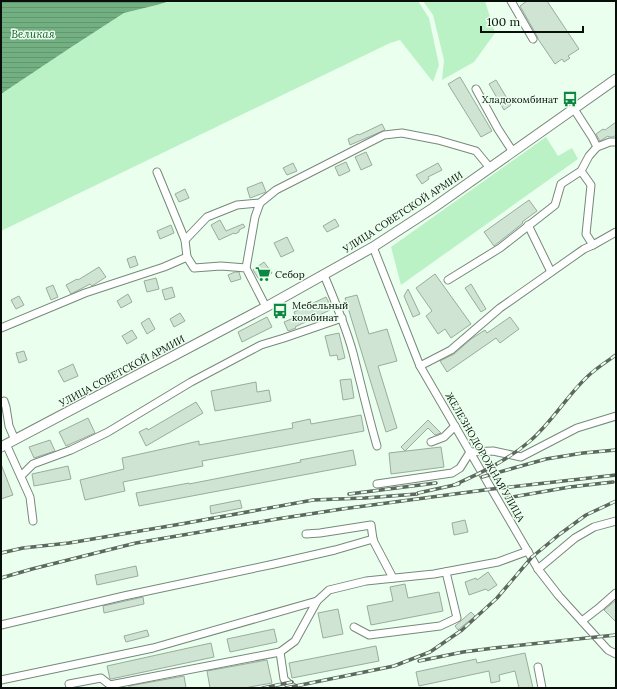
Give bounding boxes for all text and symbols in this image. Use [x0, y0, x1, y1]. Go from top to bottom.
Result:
scale bar [481, 8, 583, 34]
text: 100 m [487, 14, 520, 29]
water label: Великая [11, 27, 56, 41]
bus stop icon: Хладокомбинат [561, 90, 579, 108]
place label: Хладокомбинат [482, 93, 558, 106]
street label: УЛИЦА СОВЕТСКОЙ АРМИИ [340, 168, 465, 256]
supermarket icon: Себор [254, 265, 272, 283]
place label: Себор [275, 268, 305, 281]
place label: Мебельный комбинат [292, 299, 348, 324]
bus stop icon: Мебельный комбинат [271, 302, 289, 320]
street label: УЛИЦА СОВЕТСКОЙ АРМИИ [56, 332, 187, 410]
street label: ЖЕЛЕЗНОДОРОЖНАЯ УЛИЦА [443, 390, 528, 525]

